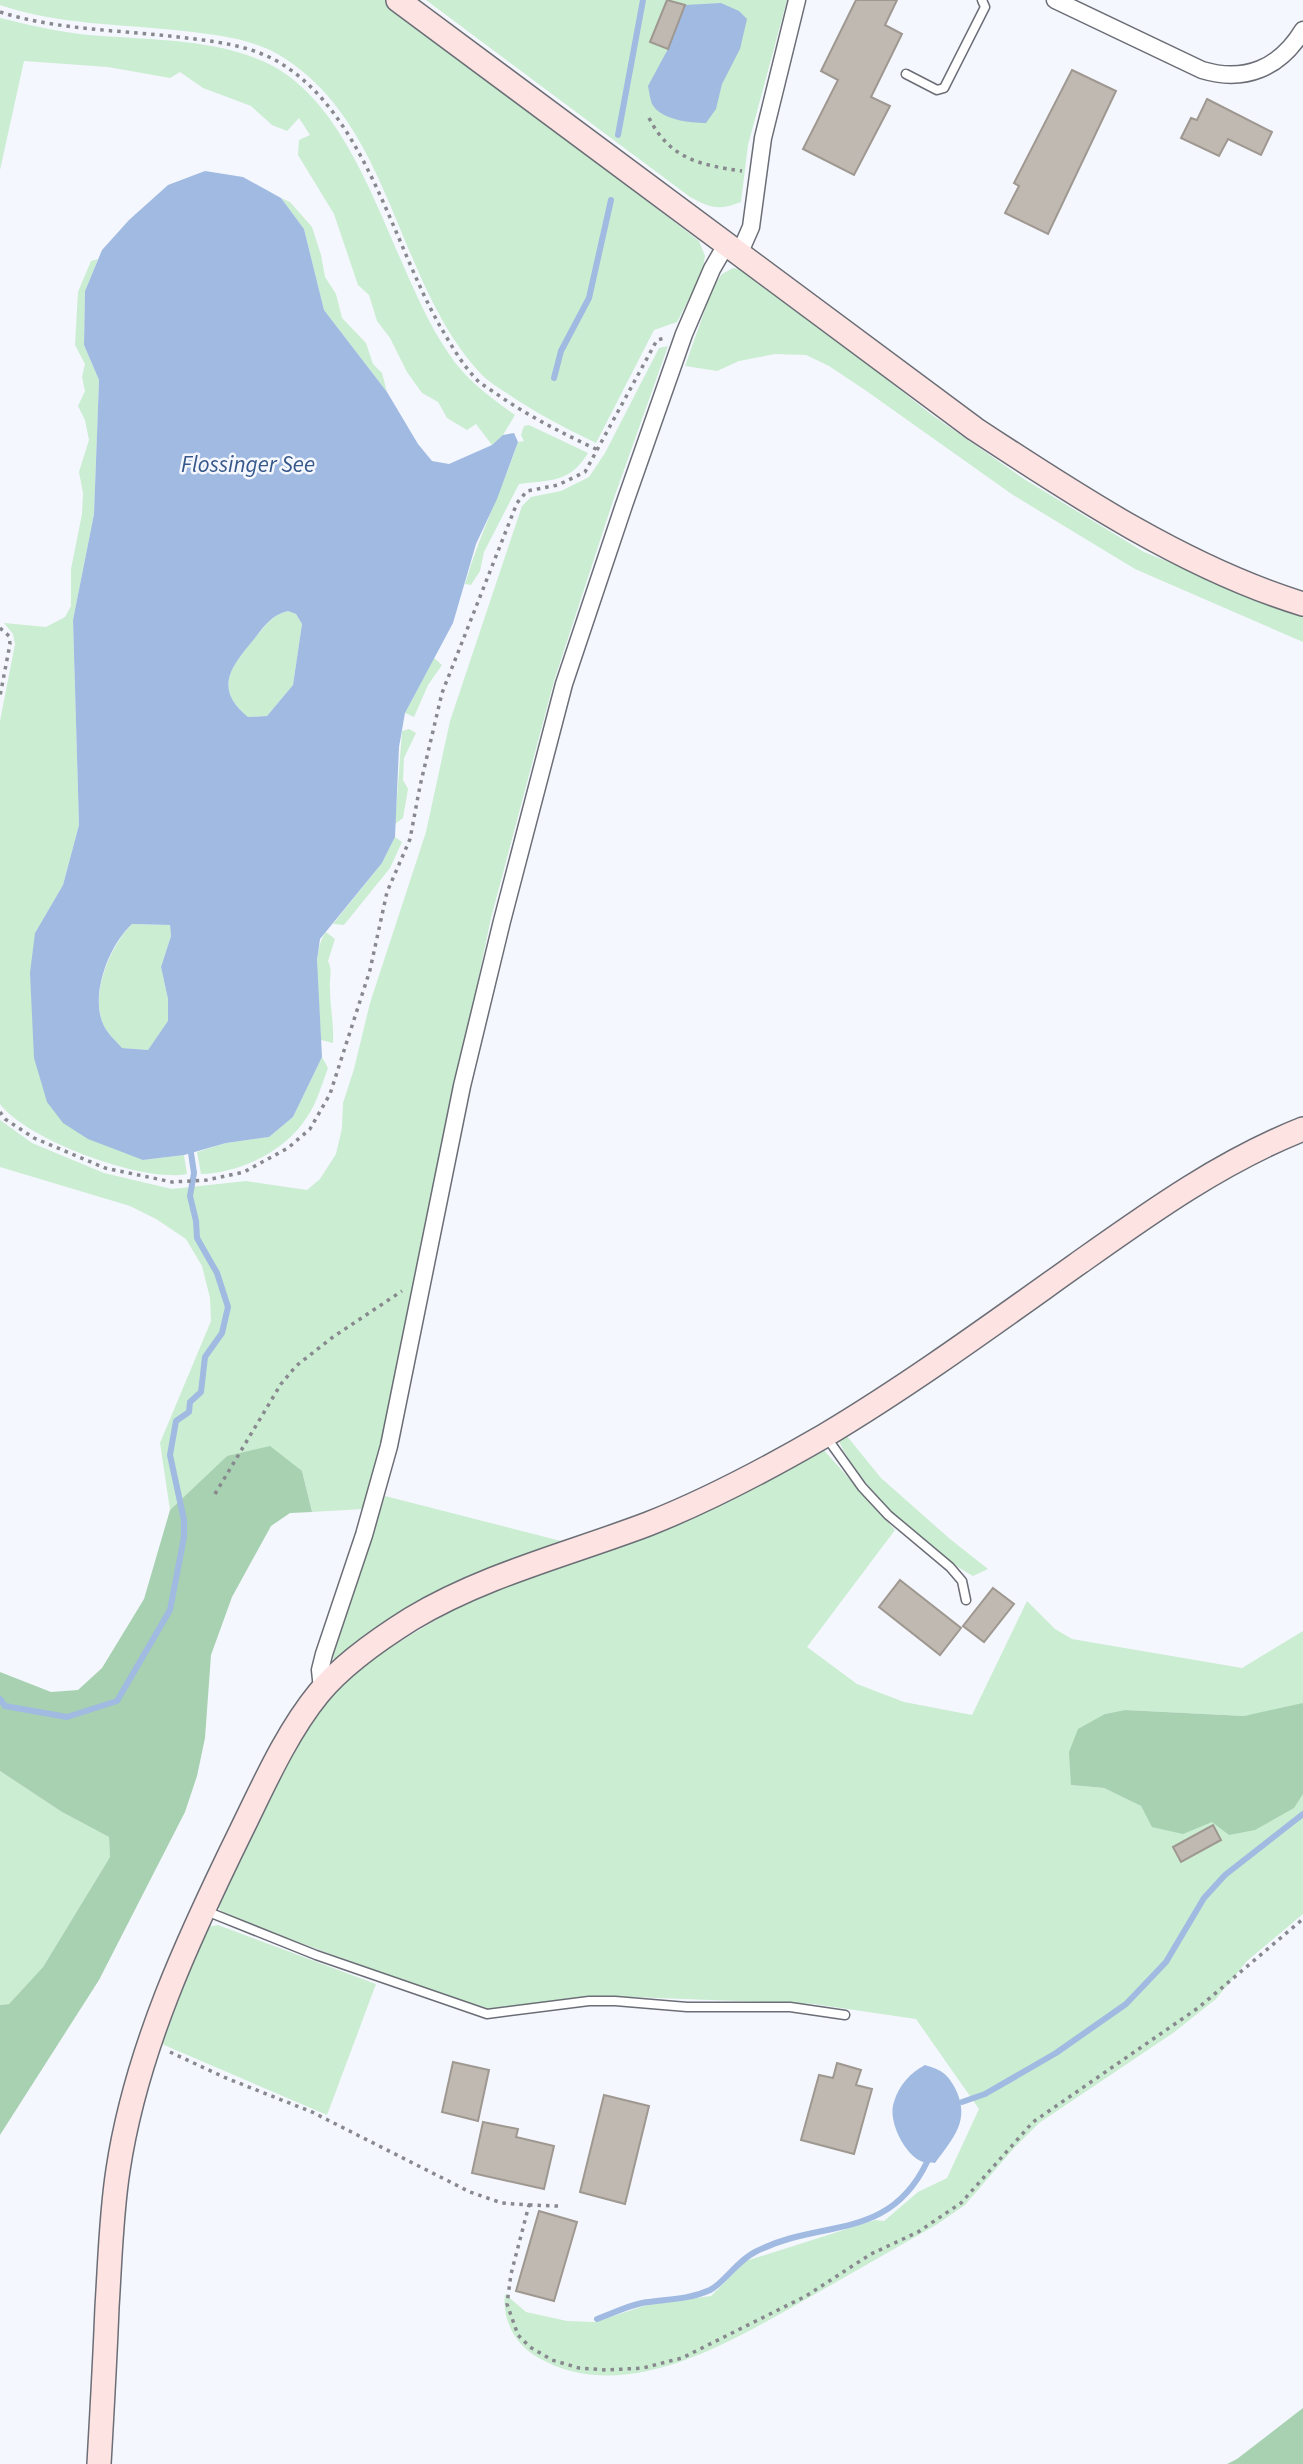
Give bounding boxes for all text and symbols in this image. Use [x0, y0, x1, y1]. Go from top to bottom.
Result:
water label: Flossinger See [181, 448, 315, 481]

